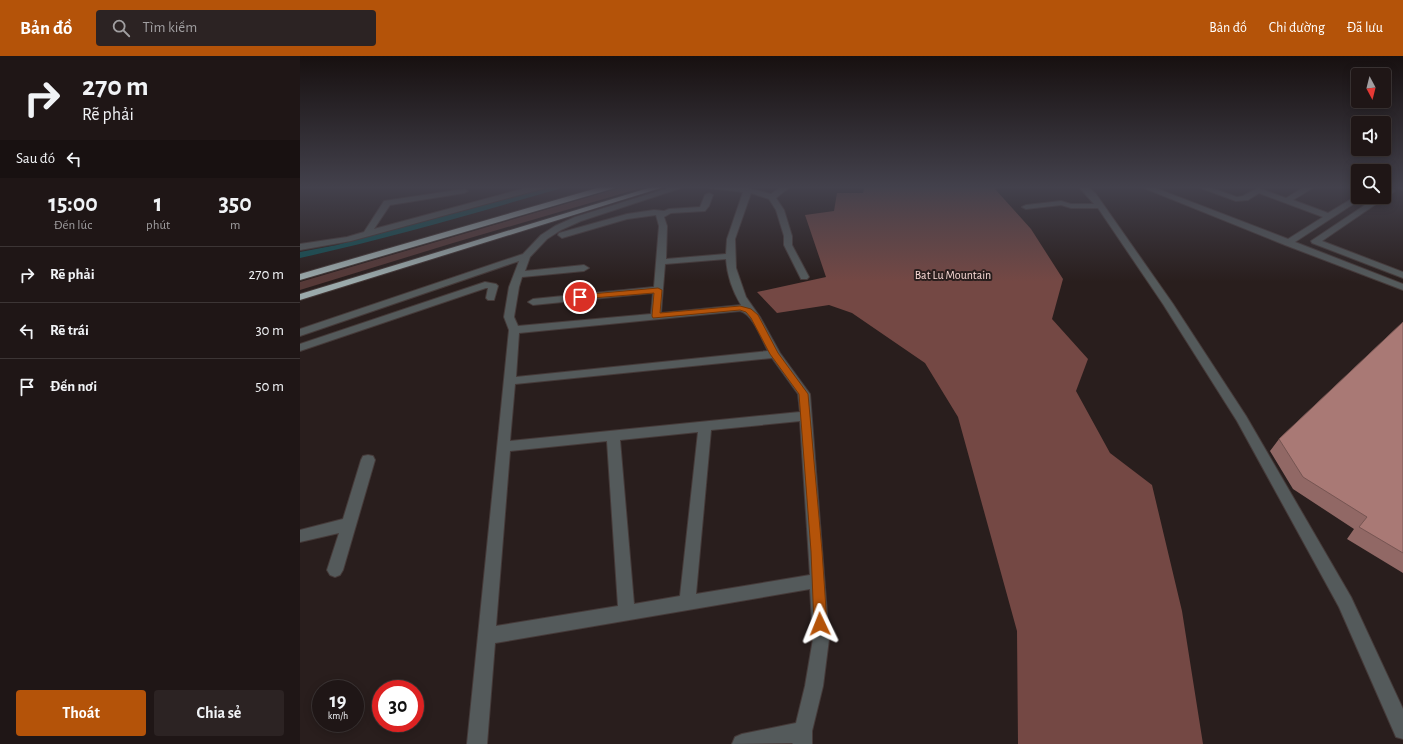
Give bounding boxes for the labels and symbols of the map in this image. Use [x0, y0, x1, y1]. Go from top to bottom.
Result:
north arrow [1351, 68, 1391, 108]
park label: Bat Lu Mountain [915, 269, 991, 281]
pin [563, 280, 597, 314]
position arrow [799, 603, 841, 645]
speed limit sign: 30 [372, 680, 424, 732]

